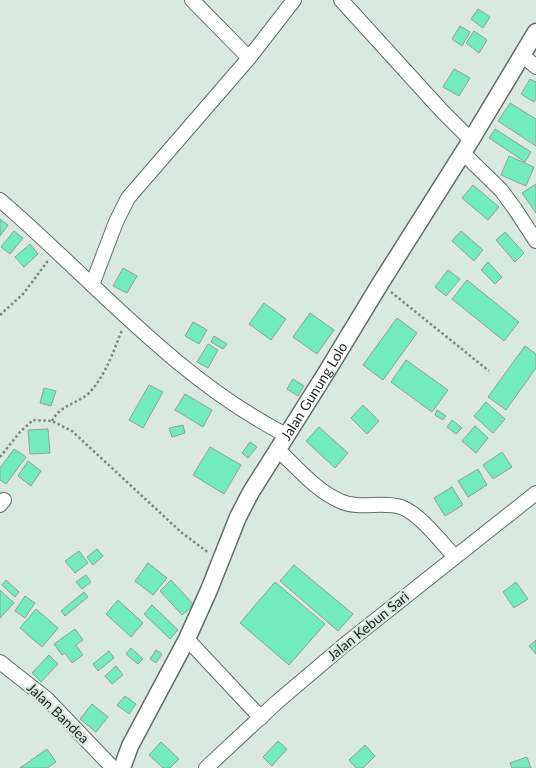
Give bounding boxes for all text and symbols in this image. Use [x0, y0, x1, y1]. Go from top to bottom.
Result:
street label: Jalan Gunung Lolo [277, 339, 351, 443]
street label: Jalan Kebun Sari [323, 587, 412, 664]
street label: Jalan Bandea [24, 679, 93, 747]

